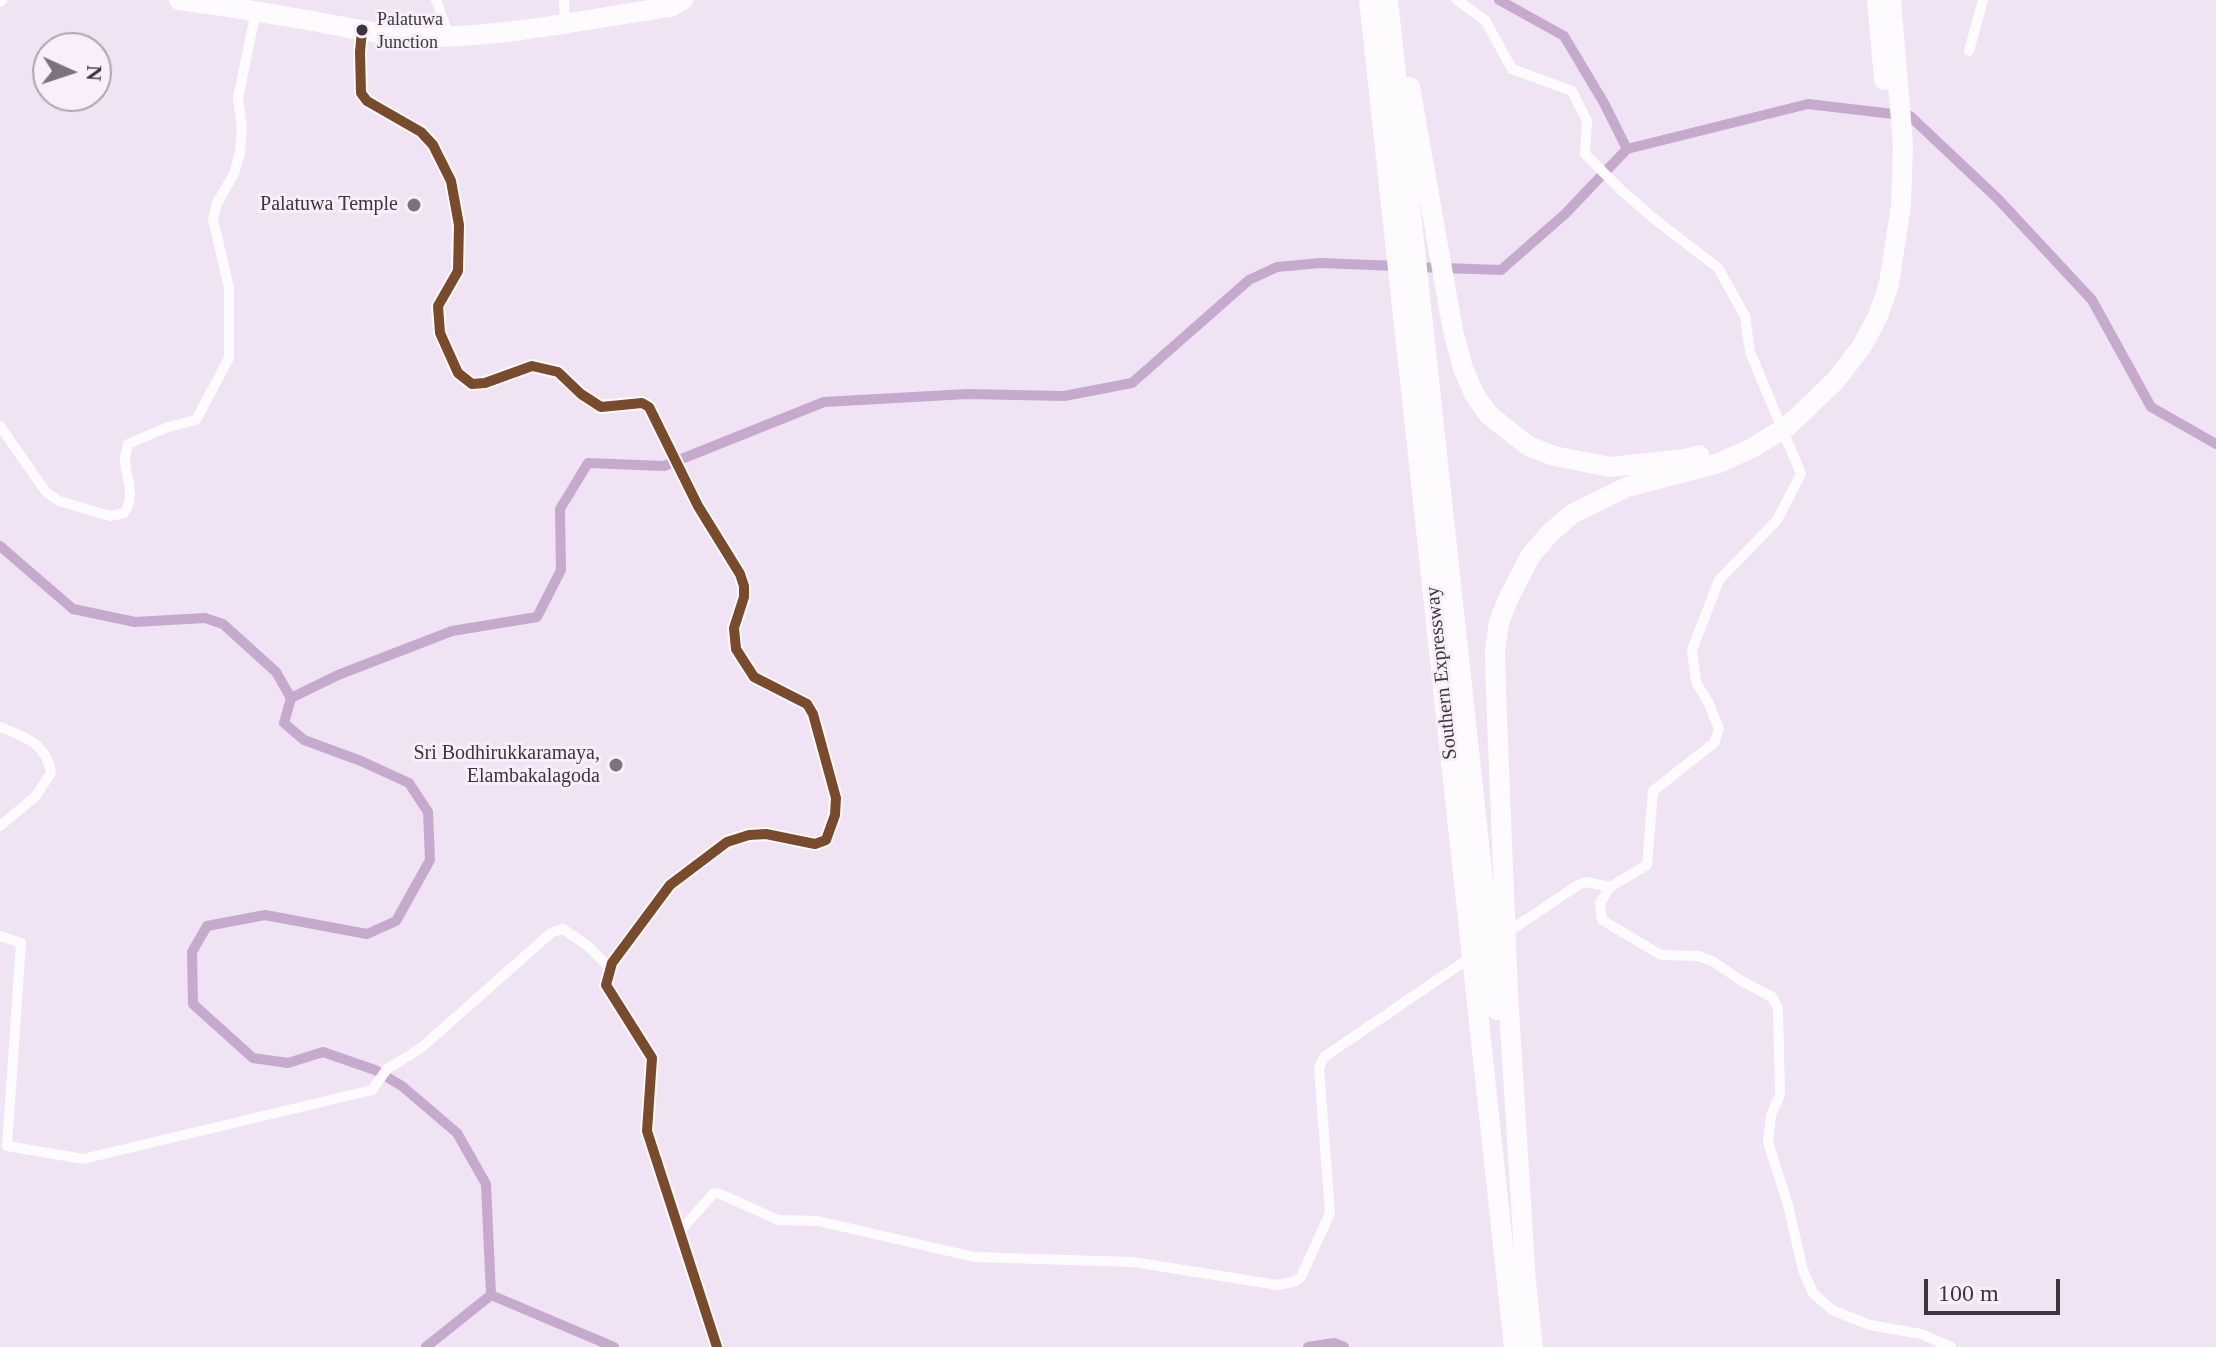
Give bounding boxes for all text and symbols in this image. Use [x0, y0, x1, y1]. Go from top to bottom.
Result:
place label: Palatuwa Junction [377, 9, 443, 52]
marker: Palatuwa Junction [354, 22, 370, 38]
north arrow [32, 32, 112, 112]
text: N [82, 65, 107, 82]
place label: Palatuwa Temple [260, 193, 398, 217]
marker: Palatuwa Temple [405, 196, 423, 214]
street label: Southern Expressway [1421, 585, 1463, 761]
place label: Sri Bodhirukkaramaya, Elambakalagoda [413, 742, 600, 789]
marker: Sri Bodhirukkaramaya, Elambakalagoda [607, 756, 625, 774]
scale bar [1928, 1263, 2064, 1313]
text: 100 m [1938, 1280, 1999, 1306]

